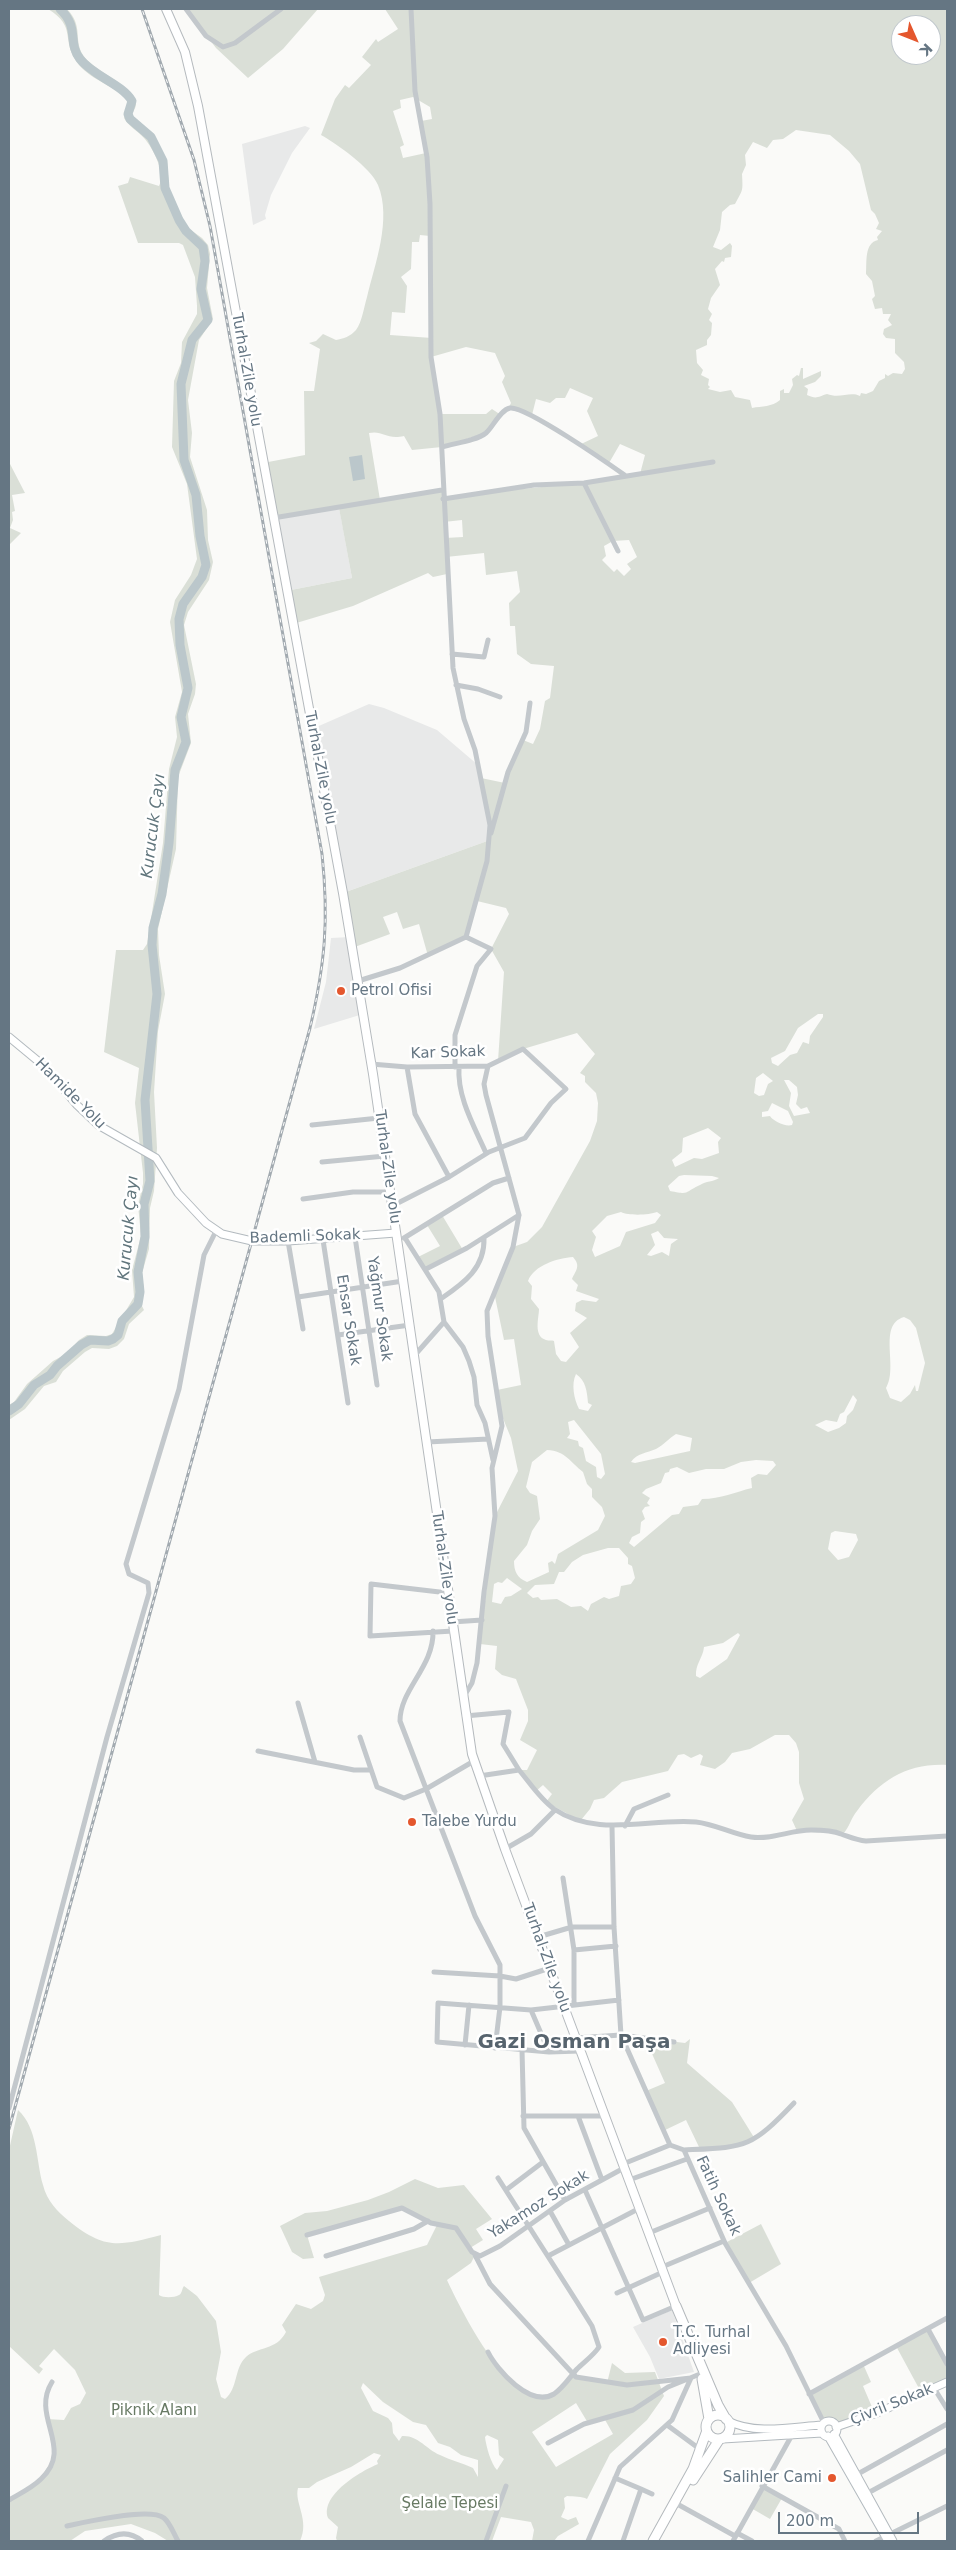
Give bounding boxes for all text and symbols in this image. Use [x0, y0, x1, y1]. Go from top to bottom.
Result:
north arrow [891, 15, 941, 65]
text: K [917, 40, 936, 59]
street label: Turhal-Zile yolu [227, 312, 265, 428]
street label: Turhal-Zile yolu [300, 710, 340, 826]
water label: Kurucuk Çayı [138, 773, 170, 879]
place label: Petrol Ofisi [351, 982, 432, 1000]
marker: Petrol Ofisi [335, 985, 347, 997]
street label: Kar Sokak [410, 1043, 486, 1063]
street label: Hamide Yolu [31, 1055, 109, 1133]
street label: Turhal-Zile yolu [370, 1109, 404, 1225]
water label: Kurucuk Çayı [115, 1175, 143, 1281]
street label: Bademli Sokak [249, 1226, 361, 1248]
street label: Yağmur Sokak [363, 1255, 395, 1363]
street label: Ensar Sokak [332, 1273, 364, 1367]
street label: Turhal-Zile yolu [427, 1510, 461, 1626]
place label: Talebe Yurdu [422, 1813, 517, 1831]
marker: Talebe Yurdu [406, 1816, 418, 1828]
street label: Turhal-Zile yolu [518, 1901, 574, 2015]
district label: Gazi Osman Paşa [478, 2031, 670, 2055]
street label: Fatih Sokak [692, 2153, 744, 2239]
street label: Yakamoz Sokak [485, 2167, 593, 2243]
place label: T.C. Turhal Adliyesi [673, 2324, 750, 2359]
marker: T.C. Turhal Adliyesi [657, 2336, 669, 2348]
street label: Çivril Sokak [848, 2380, 936, 2430]
park label: Piknik Alanı [111, 2402, 197, 2420]
place label: Salihler Cami [723, 2469, 822, 2487]
marker: Salihler Cami [826, 2472, 838, 2484]
park label: Şelale Tepesi [402, 2495, 498, 2513]
scale bar [781, 2502, 922, 2534]
text: 200 m [786, 2512, 834, 2530]

